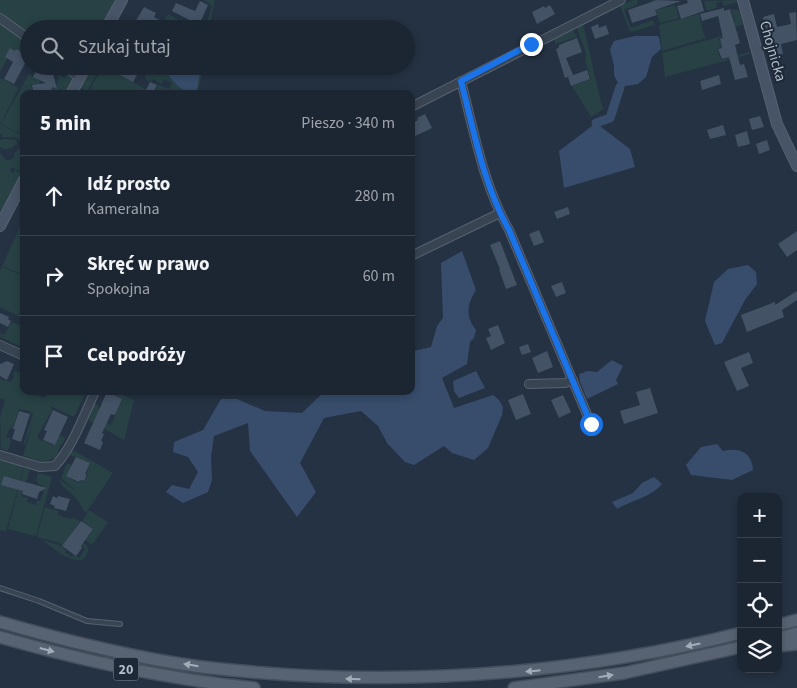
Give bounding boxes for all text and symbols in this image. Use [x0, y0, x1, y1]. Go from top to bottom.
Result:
street label: Chojnicka [754, 18, 791, 84]
search box [20, 20, 415, 75]
route end [520, 33, 543, 56]
icon: search [38, 34, 66, 62]
text: Szukaj tutaj [78, 34, 171, 61]
text: 5 min [40, 108, 91, 138]
text: Pieszo · 340 m [301, 112, 395, 134]
text: Idź prosto [87, 171, 170, 198]
icon: ahead [40, 182, 68, 210]
text: 280 m [355, 185, 395, 207]
text: Kameralna [87, 198, 160, 220]
text: Skręć w prawo [87, 251, 209, 278]
icon: right [40, 262, 68, 290]
text: 60 m [363, 265, 395, 287]
text: Spokojna [87, 278, 150, 300]
icon: arrive [40, 342, 68, 370]
text: Cel podróży [87, 342, 186, 369]
route start [580, 413, 603, 436]
map controls [737, 493, 782, 673]
button: + [737, 493, 782, 538]
button: − [737, 538, 782, 583]
button: locate [737, 583, 782, 628]
button: layers [737, 628, 782, 673]
one-way arrow [685, 641, 701, 649]
one-way arrow [39, 647, 54, 655]
road number: 20 [114, 658, 138, 681]
one-way arrow [183, 661, 199, 669]
one-way arrow [525, 667, 541, 675]
one-way arrow [598, 672, 614, 680]
one-way arrow [345, 674, 361, 682]

